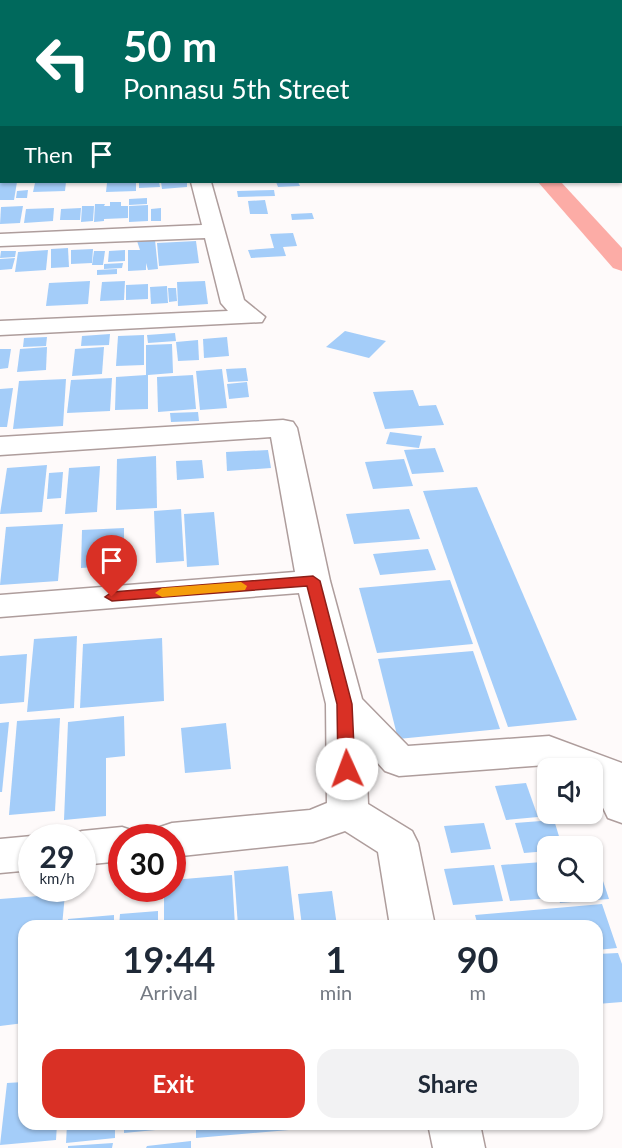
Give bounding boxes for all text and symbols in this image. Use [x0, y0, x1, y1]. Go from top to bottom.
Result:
text: 50 m [123, 21, 217, 71]
icon: left [24, 24, 102, 102]
text: Ponnasu 5th Street [123, 72, 349, 105]
icon: arrive [85, 138, 118, 171]
text: Then [24, 141, 73, 168]
pin [86, 535, 137, 597]
icon: arrive [95, 544, 128, 577]
position arrow [315, 737, 379, 801]
map controls [537, 758, 603, 902]
button: sound [537, 758, 603, 824]
speed limit sign: 30 [108, 824, 186, 902]
button: search [537, 836, 603, 902]
text: 29 [40, 838, 74, 874]
text: km/h [39, 869, 75, 887]
text: 19:44 [123, 937, 215, 981]
text: 1 [326, 937, 346, 981]
text: 90 [457, 937, 498, 981]
text: Arrival [140, 980, 198, 1004]
text: min [320, 980, 352, 1004]
text: m [469, 980, 486, 1004]
button: Exit [42, 1049, 305, 1118]
button: Share [317, 1049, 579, 1118]

